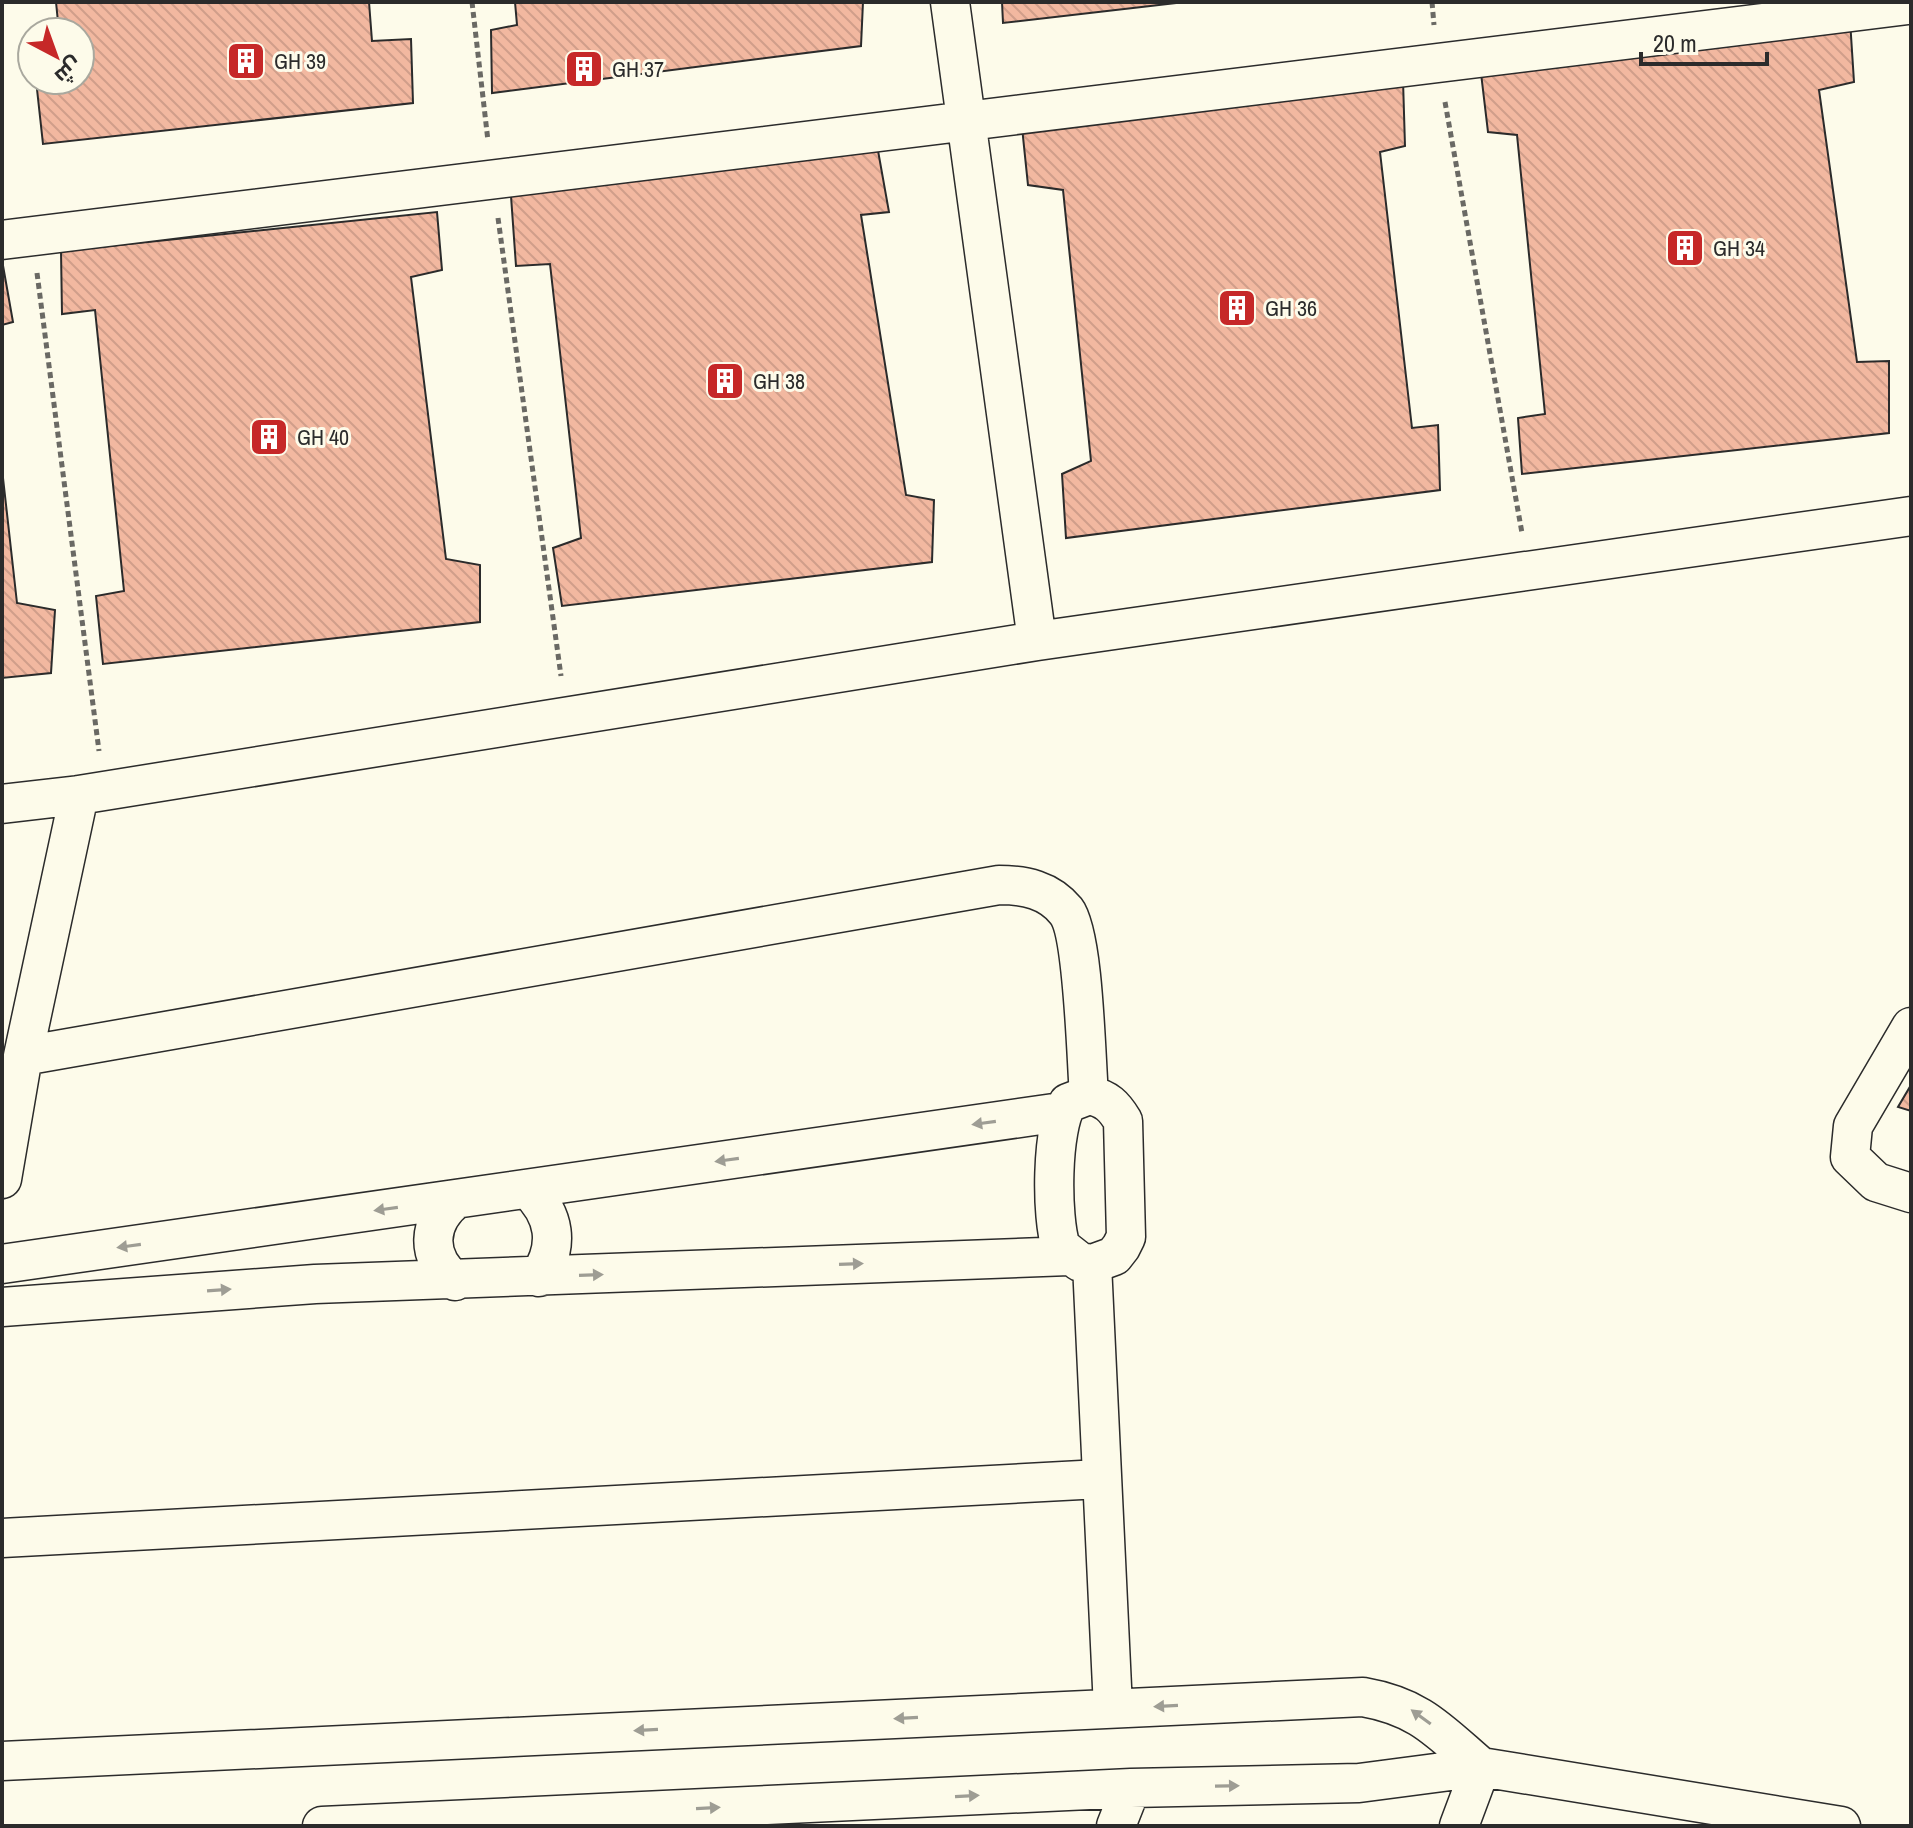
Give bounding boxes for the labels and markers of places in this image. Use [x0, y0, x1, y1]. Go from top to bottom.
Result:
building icon: GH 39 [225, 40, 267, 82]
place label: GH 39 [274, 46, 326, 76]
building icon: GH 37 [563, 48, 605, 90]
place label: GH 37 [612, 54, 664, 84]
building icon: GH 34 [1664, 227, 1706, 269]
place label: GH 34 [1713, 233, 1765, 263]
building icon: GH 36 [1216, 287, 1258, 329]
place label: GH 36 [1265, 293, 1317, 323]
building icon: GH 38 [704, 360, 746, 402]
place label: GH 38 [753, 366, 805, 396]
building icon: GH 40 [248, 416, 290, 458]
place label: GH 40 [297, 422, 349, 452]

